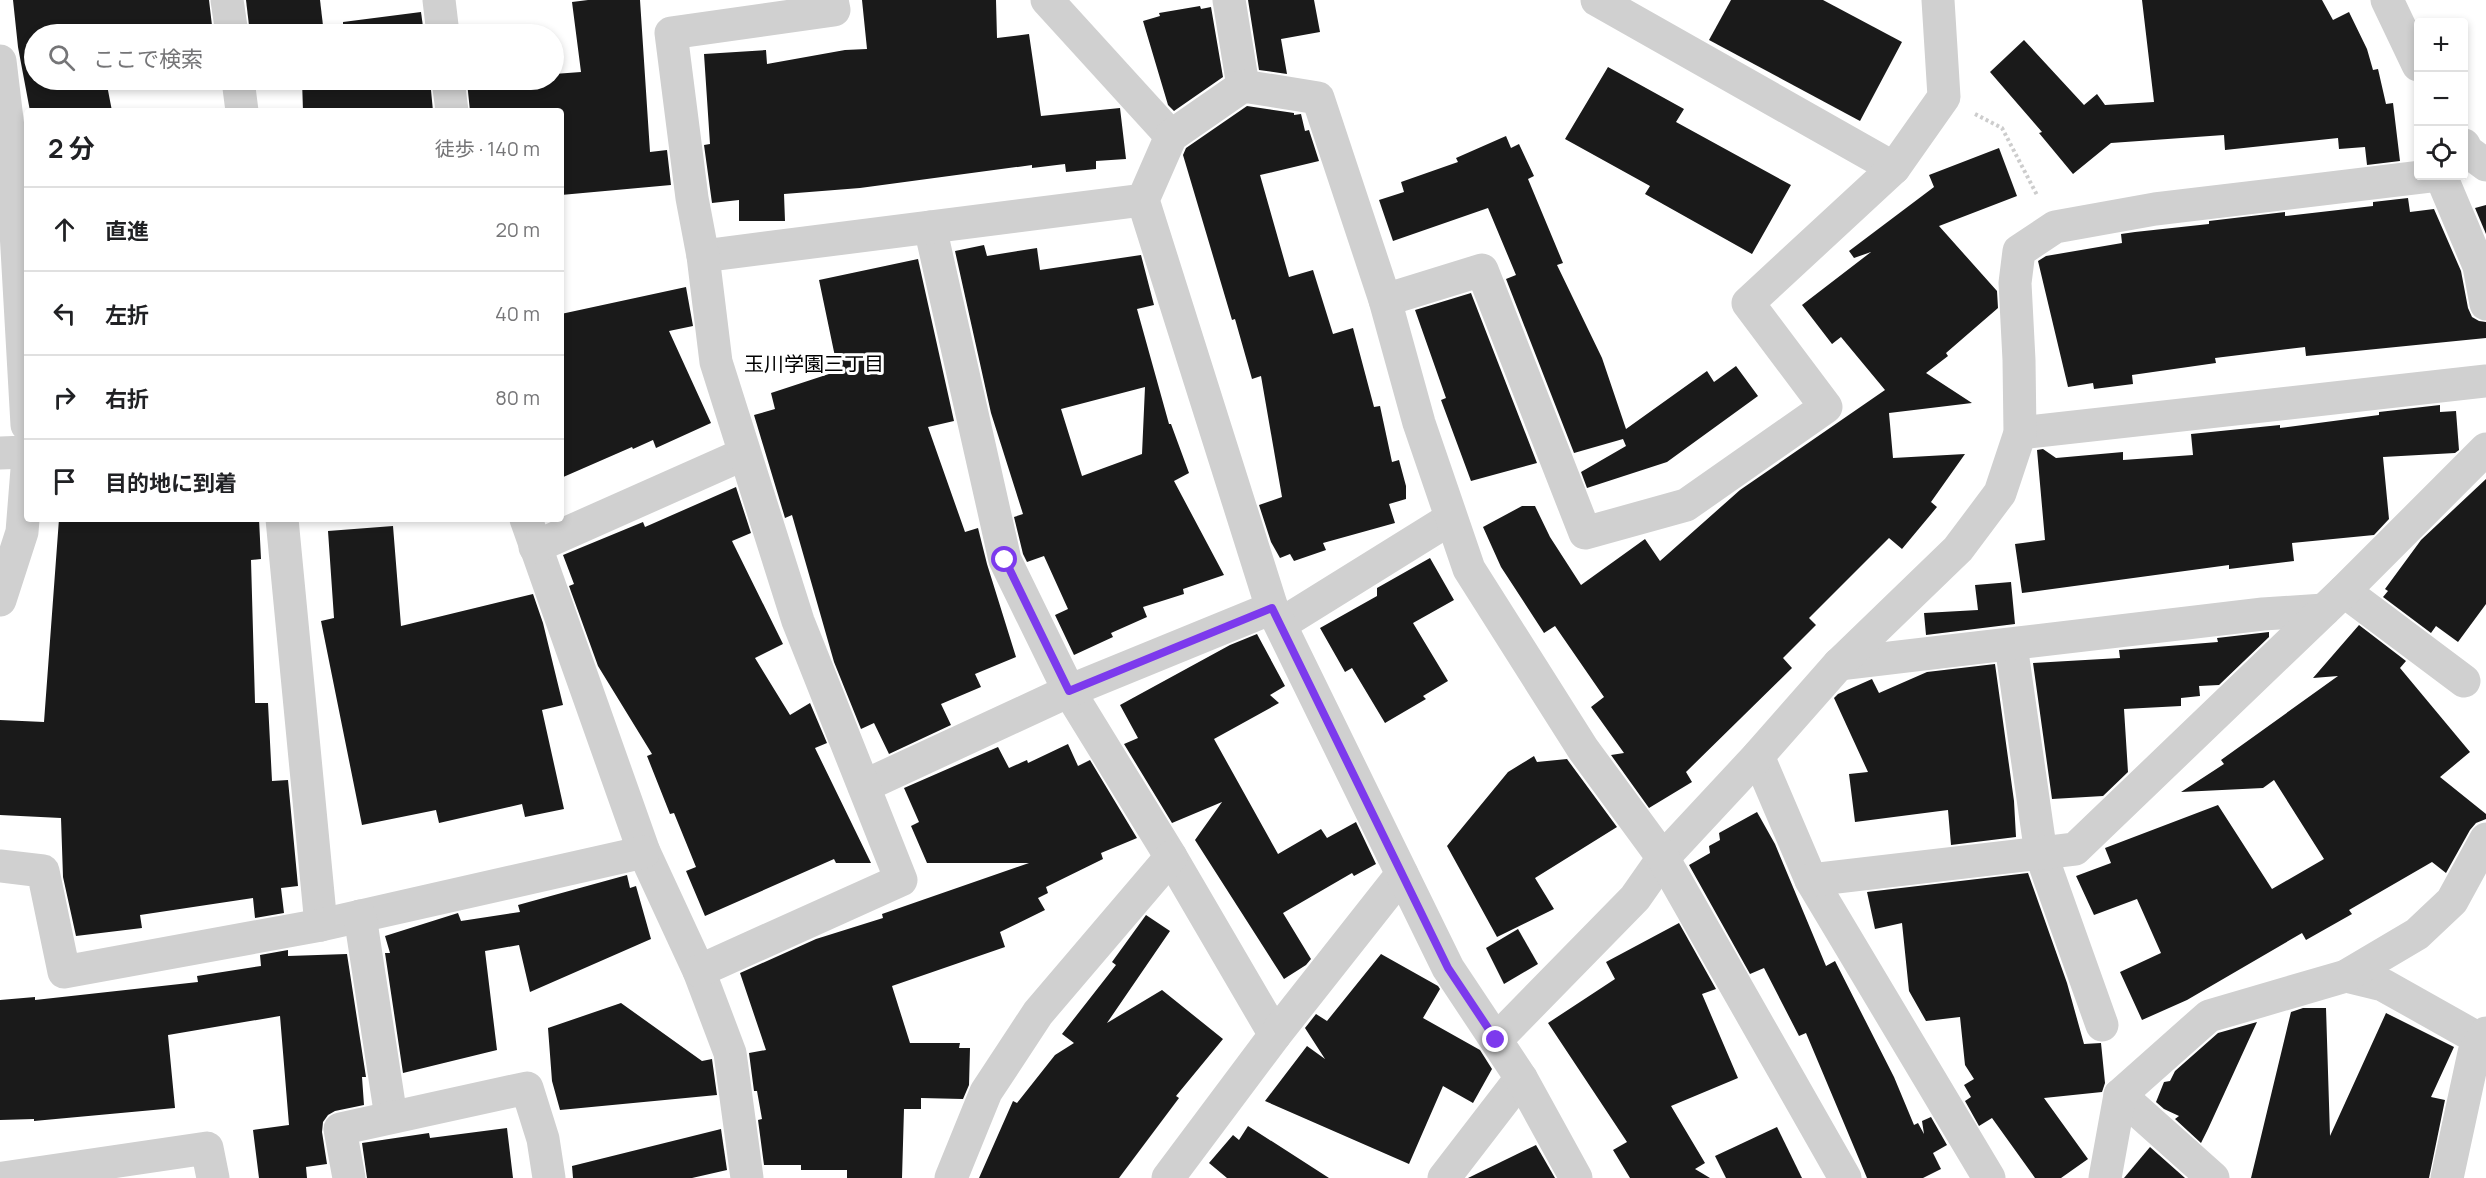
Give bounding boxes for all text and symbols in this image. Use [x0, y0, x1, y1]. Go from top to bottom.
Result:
map controls [2414, 18, 2468, 180]
button: + [2414, 18, 2468, 72]
search box [24, 24, 564, 90]
icon: search [45, 41, 78, 74]
text: ここで検索 [93, 44, 203, 74]
button: − [2414, 72, 2468, 126]
button: locate [2414, 126, 2468, 180]
text: 2 分 [48, 130, 95, 166]
text: 徒歩 · 140 m [435, 135, 540, 162]
icon: ahead [48, 213, 81, 246]
text: 直進 [105, 216, 149, 246]
text: 20 m [495, 216, 540, 243]
icon: left [48, 297, 81, 330]
text: 左折 [105, 300, 149, 330]
text: 40 m [495, 300, 540, 327]
district label: 玉川学園三丁目 [744, 350, 884, 377]
icon: right [48, 381, 81, 414]
text: 右折 [105, 384, 149, 414]
text: 80 m [495, 384, 540, 411]
icon: arrive [48, 465, 81, 498]
text: 目的地に到着 [105, 468, 237, 498]
route start [991, 546, 1017, 572]
route end [1482, 1026, 1508, 1052]

